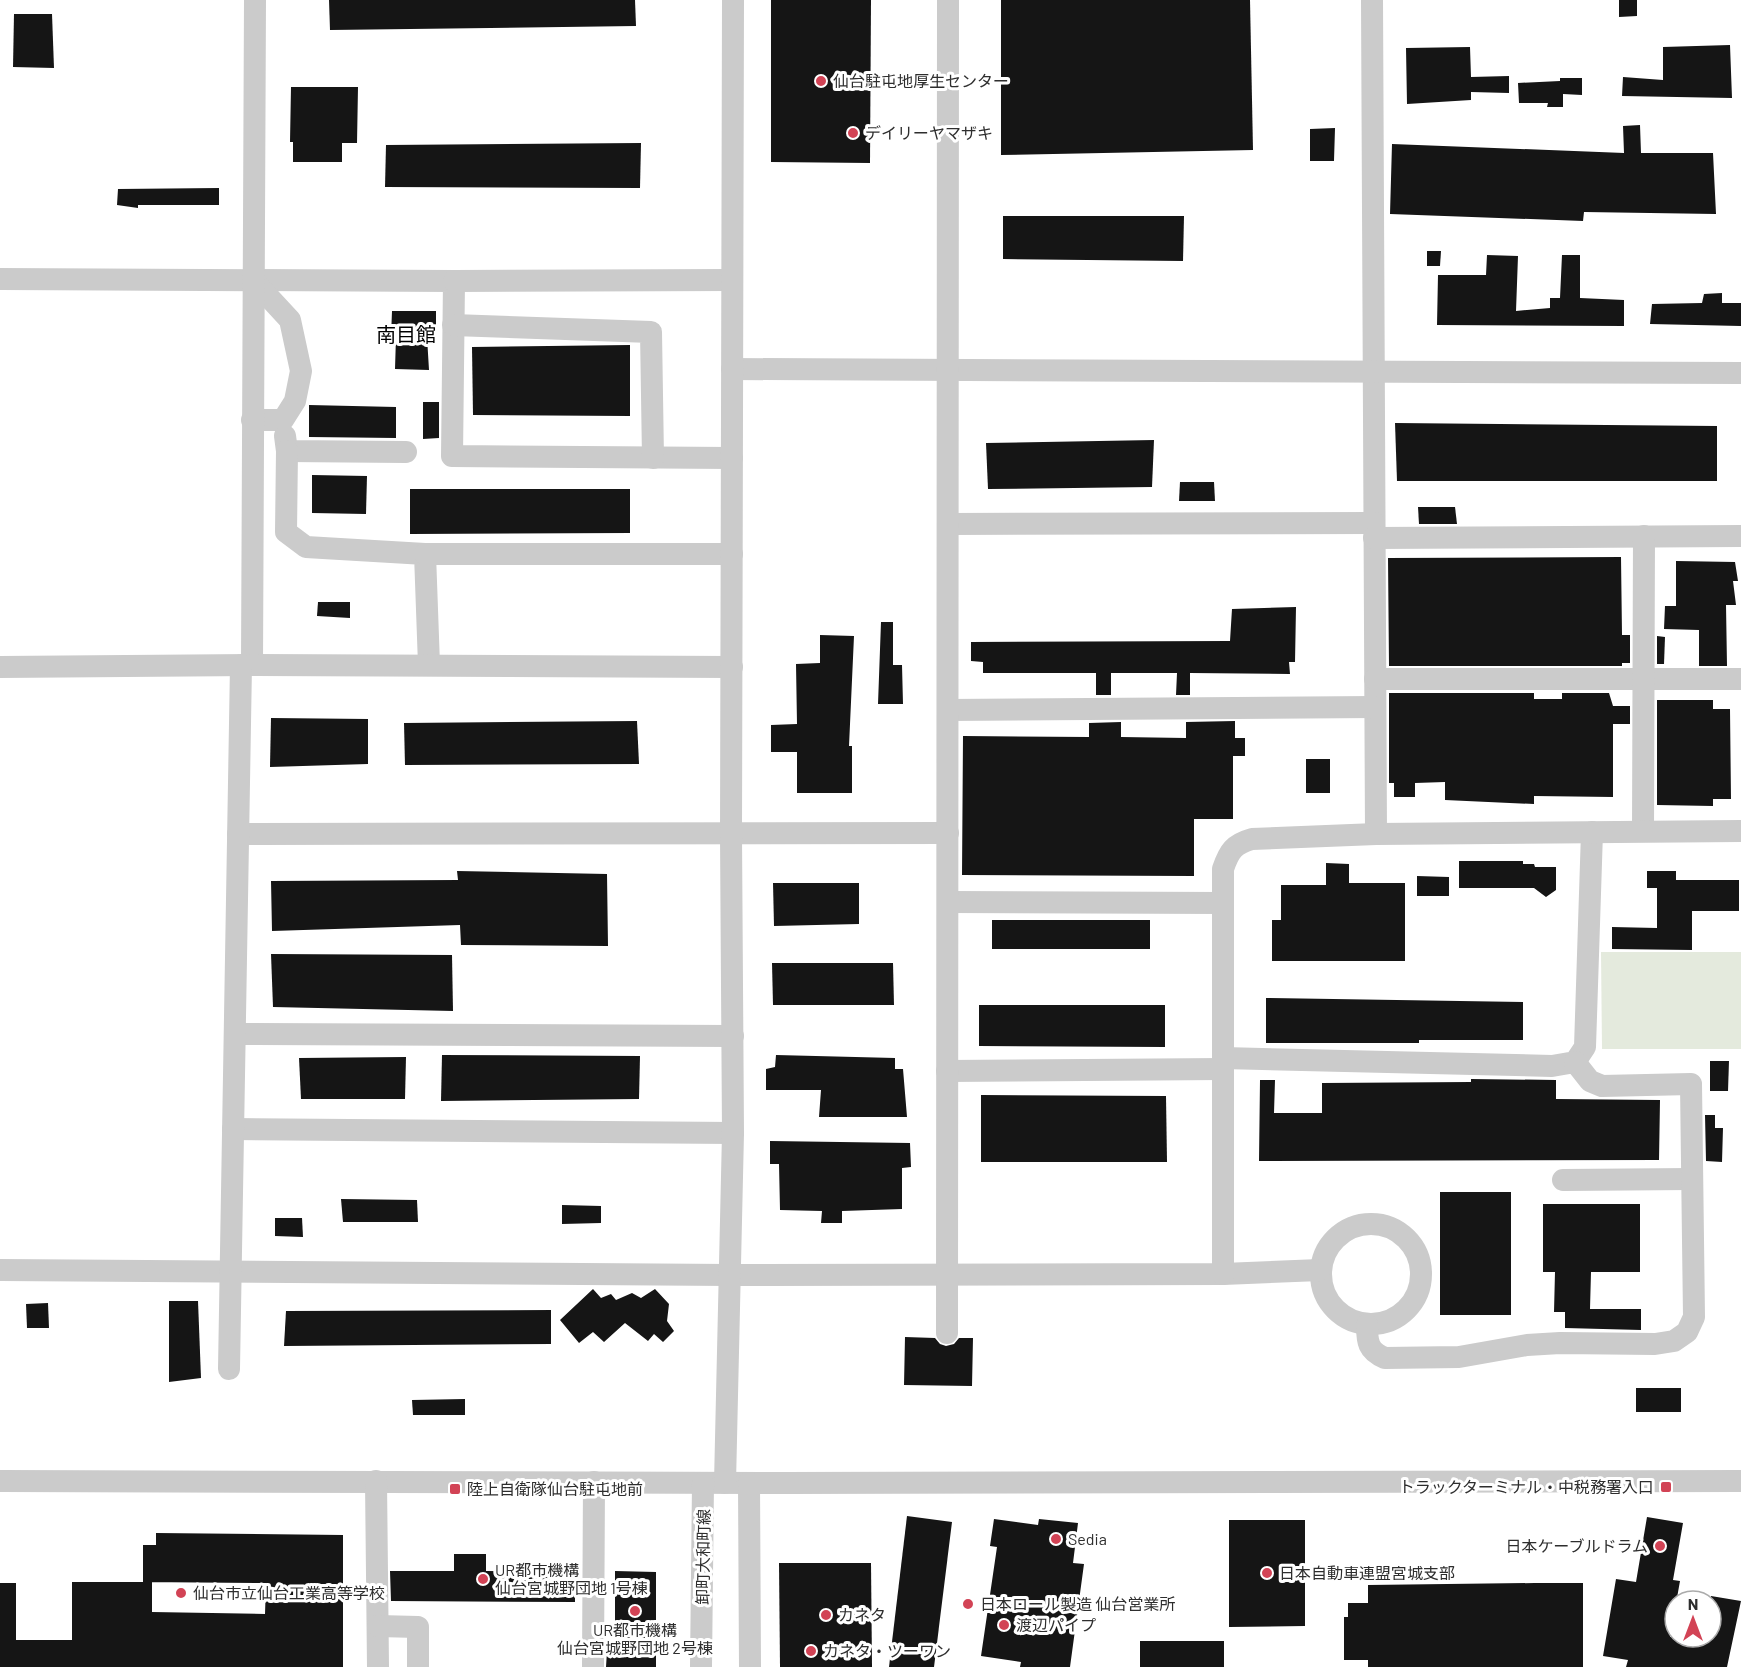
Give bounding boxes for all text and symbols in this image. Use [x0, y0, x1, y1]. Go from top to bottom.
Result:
place label: 仙台駐屯地厚生センター [833, 71, 1009, 90]
marker: 仙台駐屯地厚生センター [814, 74, 828, 88]
place label: デイリーヤマザキ [865, 123, 993, 142]
marker: デイリーヤマザキ [846, 126, 860, 140]
district label: 南目館 [376, 322, 436, 346]
place label: トラックターミナル・中税務署入口 [1399, 1477, 1654, 1496]
place label: 陸上自衛隊仙台駐屯地前 [467, 1479, 643, 1498]
marker: トラックターミナル・中税務署入口 [1659, 1480, 1673, 1494]
marker: 陸上自衛隊仙台駐屯地前 [448, 1482, 462, 1496]
street label: 卸町大和町線 [692, 1509, 713, 1605]
place label: Sedia [1068, 1529, 1107, 1548]
marker: Sedia [1049, 1532, 1063, 1546]
place label: 日本ケーブルドラム [1505, 1536, 1648, 1555]
marker: 日本ケーブルドラム [1653, 1539, 1667, 1553]
place label: UR都市機構 仙台宮城野団地 1号棟 [495, 1560, 648, 1597]
place label: 日本自動車連盟宮城支部 [1279, 1563, 1455, 1582]
marker: 日本自動車連盟宮城支部 [1260, 1566, 1274, 1580]
marker: UR都市機構 仙台宮城野団地 1号棟 [476, 1572, 490, 1586]
place label: 仙台市立仙台工業高等学校 [193, 1583, 385, 1602]
marker: 仙台市立仙台工業高等学校 [174, 1586, 188, 1600]
north arrow [1663, 1589, 1723, 1649]
place label: 日本ロール製造 仙台営業所 [980, 1594, 1175, 1613]
text: N [1688, 1594, 1698, 1613]
marker: 日本ロール製造 仙台営業所 [961, 1597, 975, 1611]
marker: UR都市機構 仙台宮城野団地 2号棟 [628, 1604, 642, 1618]
place label: カネタ [838, 1605, 886, 1624]
marker: カネタ [819, 1608, 833, 1622]
place label: 渡辺パイプ [1016, 1615, 1096, 1634]
marker: 渡辺パイプ [997, 1618, 1011, 1632]
place label: UR都市機構 仙台宮城野団地 2号棟 [557, 1620, 713, 1657]
place label: カネタ・ツーワン [823, 1641, 951, 1660]
marker: カネタ・ツーワン [804, 1644, 818, 1658]

